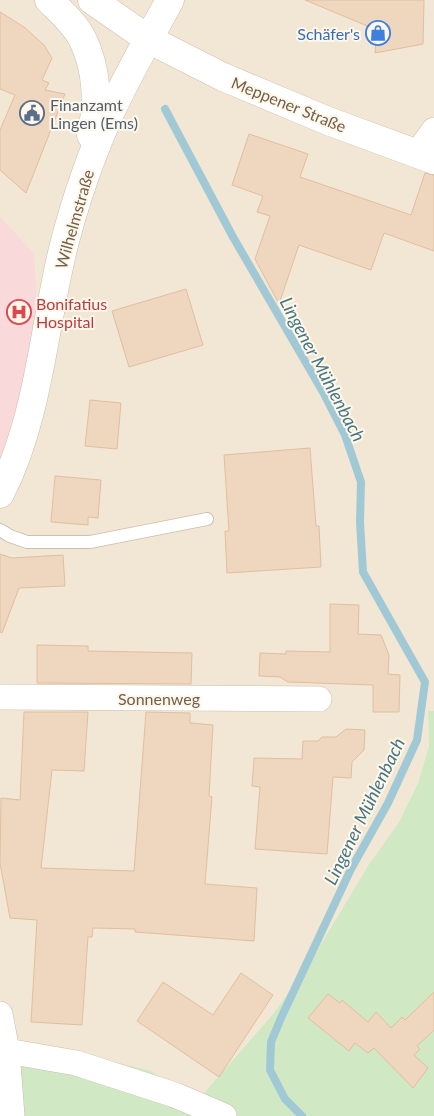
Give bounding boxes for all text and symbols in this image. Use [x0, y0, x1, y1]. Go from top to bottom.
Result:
shop icon: Schäfer's [365, 20, 391, 46]
place label: Schäfer's [297, 24, 360, 43]
street label: Meppener Straße [229, 72, 349, 136]
place label: Finanzamt Lingen (Ems) [50, 95, 138, 132]
public building icon: Finanzamt Lingen (Ems) [19, 100, 45, 126]
street label: Wilhelmstraße [51, 167, 97, 271]
water label: Lingener Mühlenbach [276, 293, 370, 445]
place label: Bonifatius Hospital [36, 294, 107, 331]
hospital icon: Bonifatius Hospital [6, 299, 32, 325]
street label: Sonnenweg [118, 689, 200, 708]
water label: Lingener Mühlenbach [319, 734, 409, 888]

